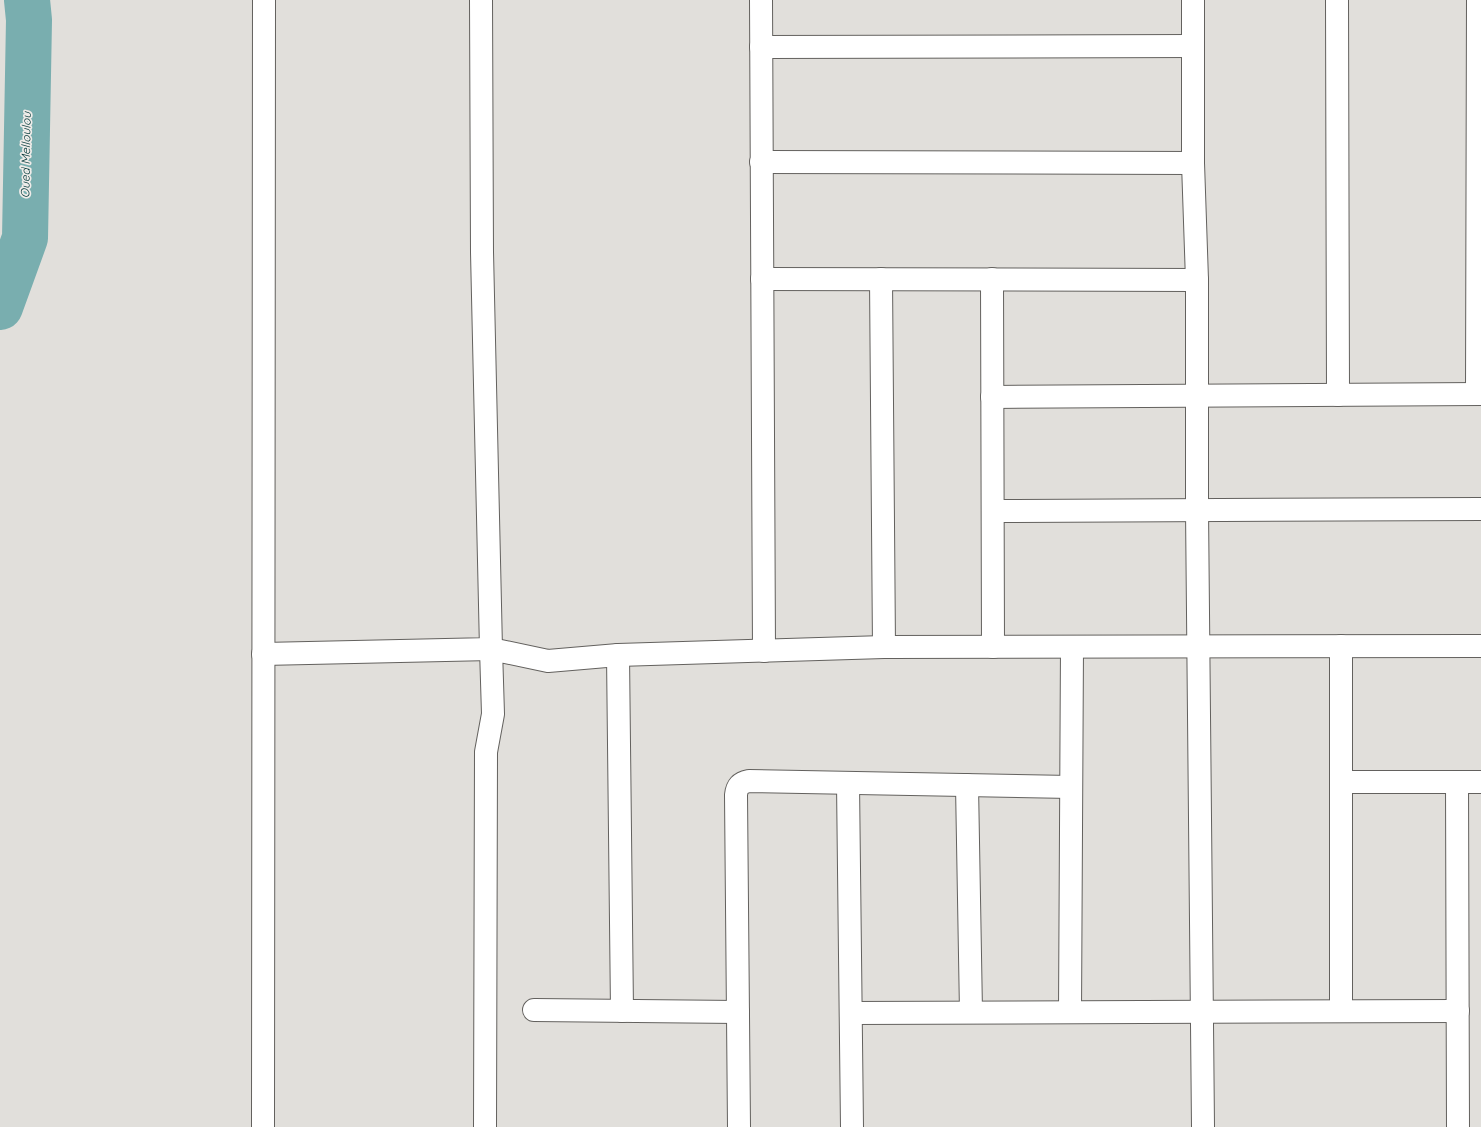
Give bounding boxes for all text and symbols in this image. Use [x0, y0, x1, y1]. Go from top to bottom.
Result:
water label: Oued Melloulou [17, 111, 34, 198]

